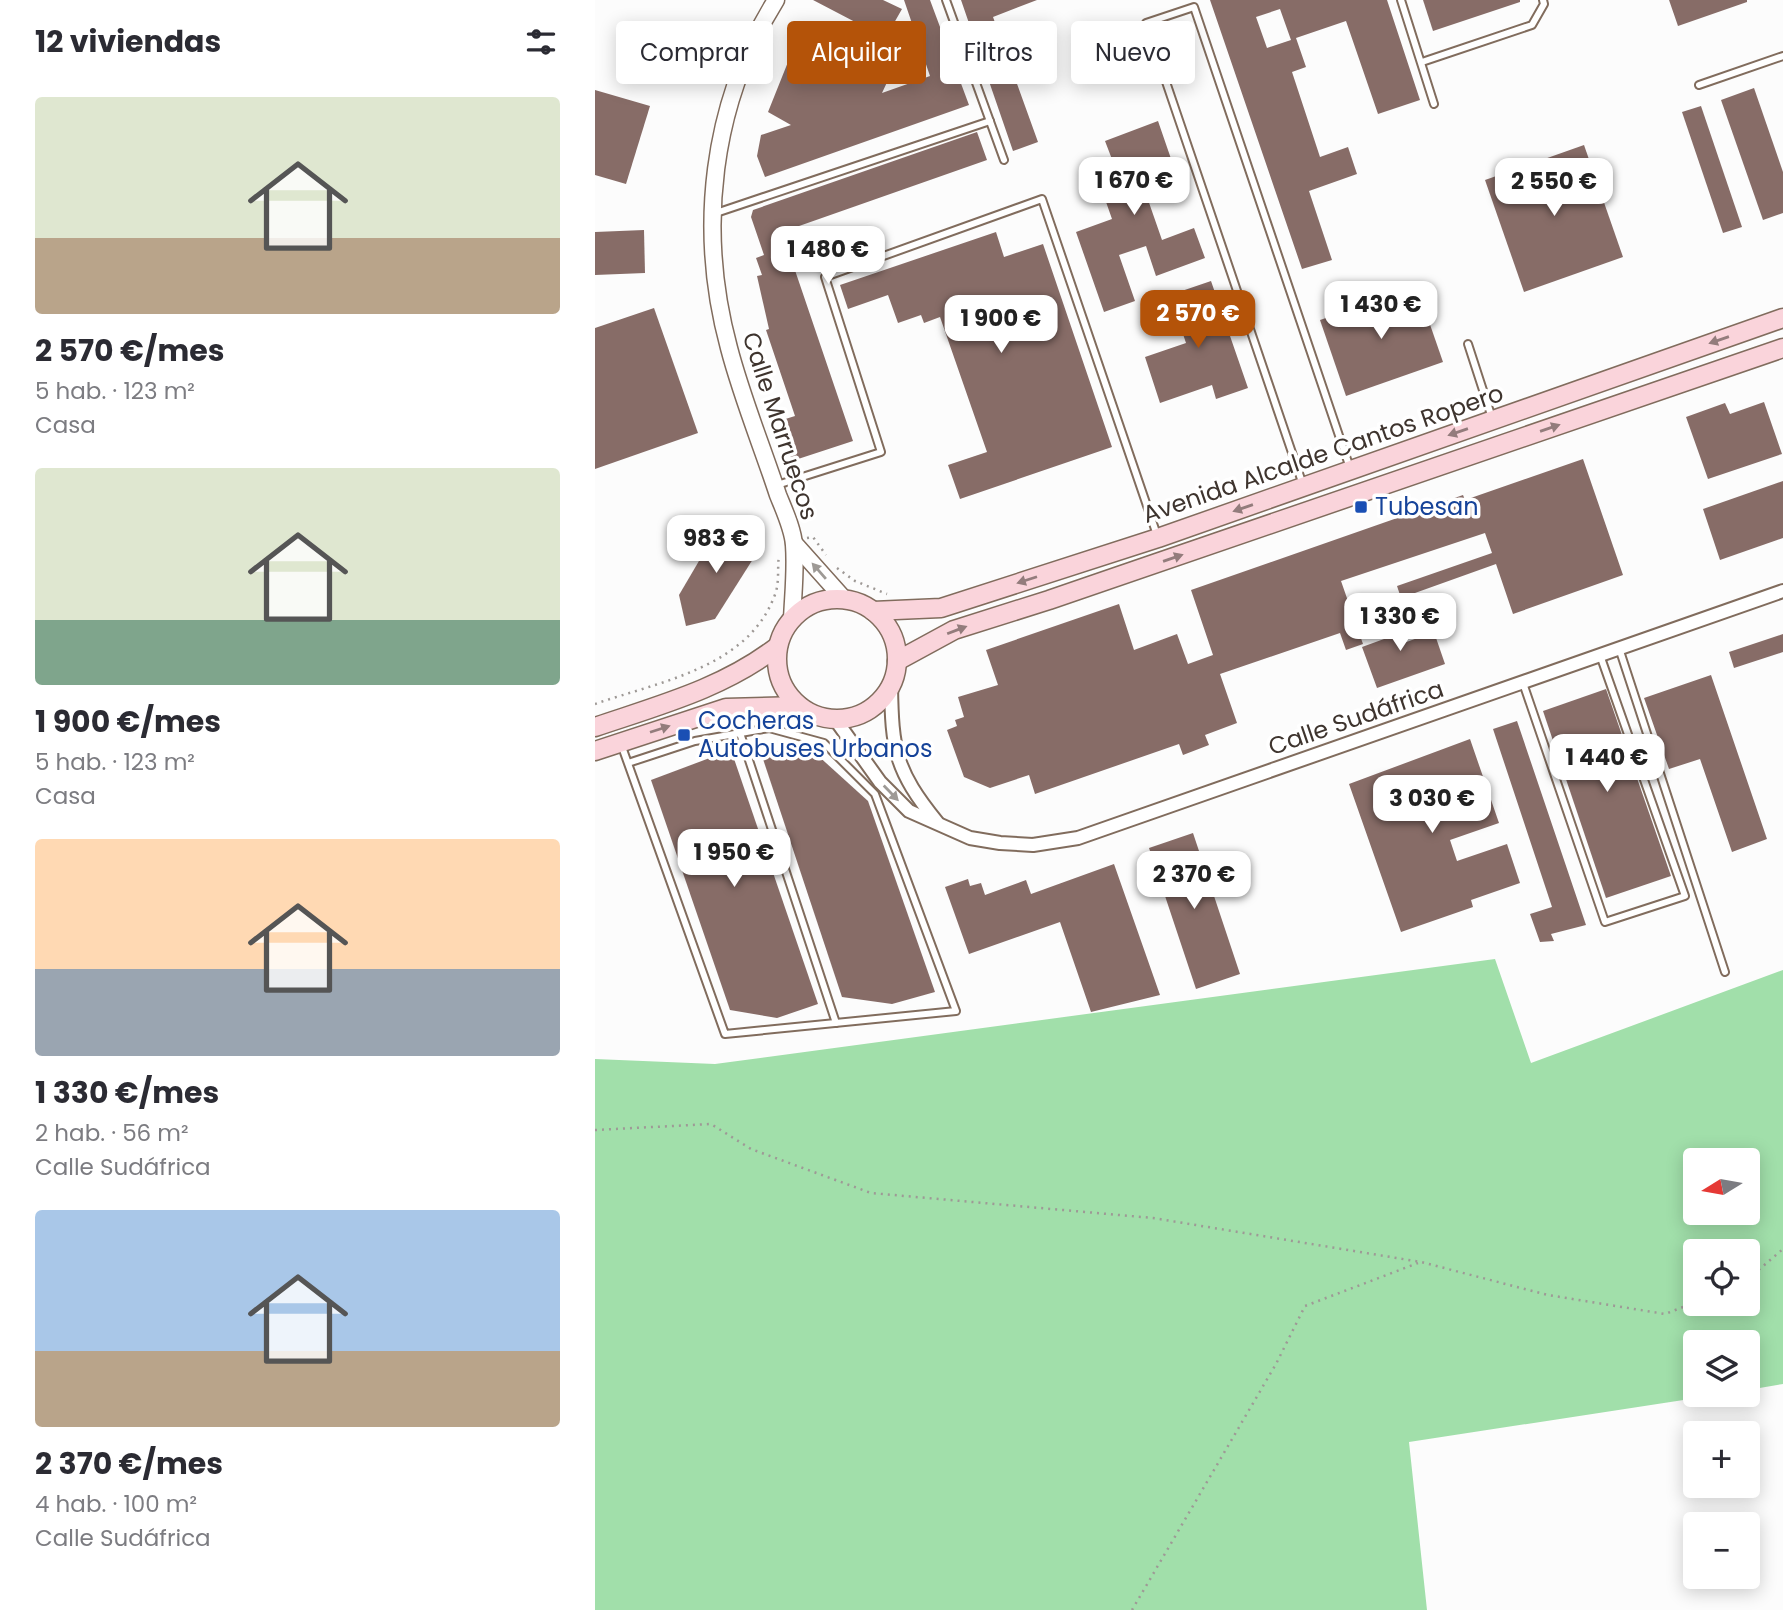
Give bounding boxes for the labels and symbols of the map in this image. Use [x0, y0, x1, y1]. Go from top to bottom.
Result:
pin: 1 670 € [1069, 158, 1199, 217]
pin: 2 550 € [1489, 158, 1619, 218]
pin: 1 480 € [763, 226, 893, 286]
pin: 1 430 € [1316, 282, 1446, 341]
pin: 2 570 € [1133, 290, 1263, 350]
pin: 1 900 € [936, 296, 1066, 355]
street label: Calle Marruecos [735, 328, 826, 524]
one-way arrow [1708, 335, 1729, 346]
street label: Avenida Alcalde Cantos Ropero [1138, 376, 1508, 531]
one-way arrow [1540, 422, 1561, 433]
one-way arrow [1447, 427, 1468, 438]
place label: Tubesan [1375, 490, 1479, 523]
marker: Tubesan [1353, 499, 1369, 515]
one-way arrow [1233, 503, 1254, 514]
pin: 983 € [667, 516, 765, 575]
one-way arrow [1162, 552, 1183, 563]
one-way arrow [811, 562, 827, 580]
one-way arrow [1017, 575, 1038, 585]
pin: 1 330 € [1335, 594, 1465, 653]
one-way arrow [947, 624, 968, 635]
street label: Calle Sudáfrica [1264, 672, 1448, 763]
place label: Cocheras Autobuses Urbanos [698, 704, 932, 765]
one-way arrow [649, 724, 670, 734]
marker: Cocheras Autobuses Urbanos [676, 727, 692, 743]
pin: 1 440 € [1542, 734, 1672, 794]
pin: 3 030 € [1367, 776, 1497, 835]
one-way arrow [883, 785, 899, 801]
pin: 1 950 € [669, 830, 799, 889]
pin: 2 370 € [1129, 852, 1259, 911]
north arrow [1683, 1148, 1761, 1225]

